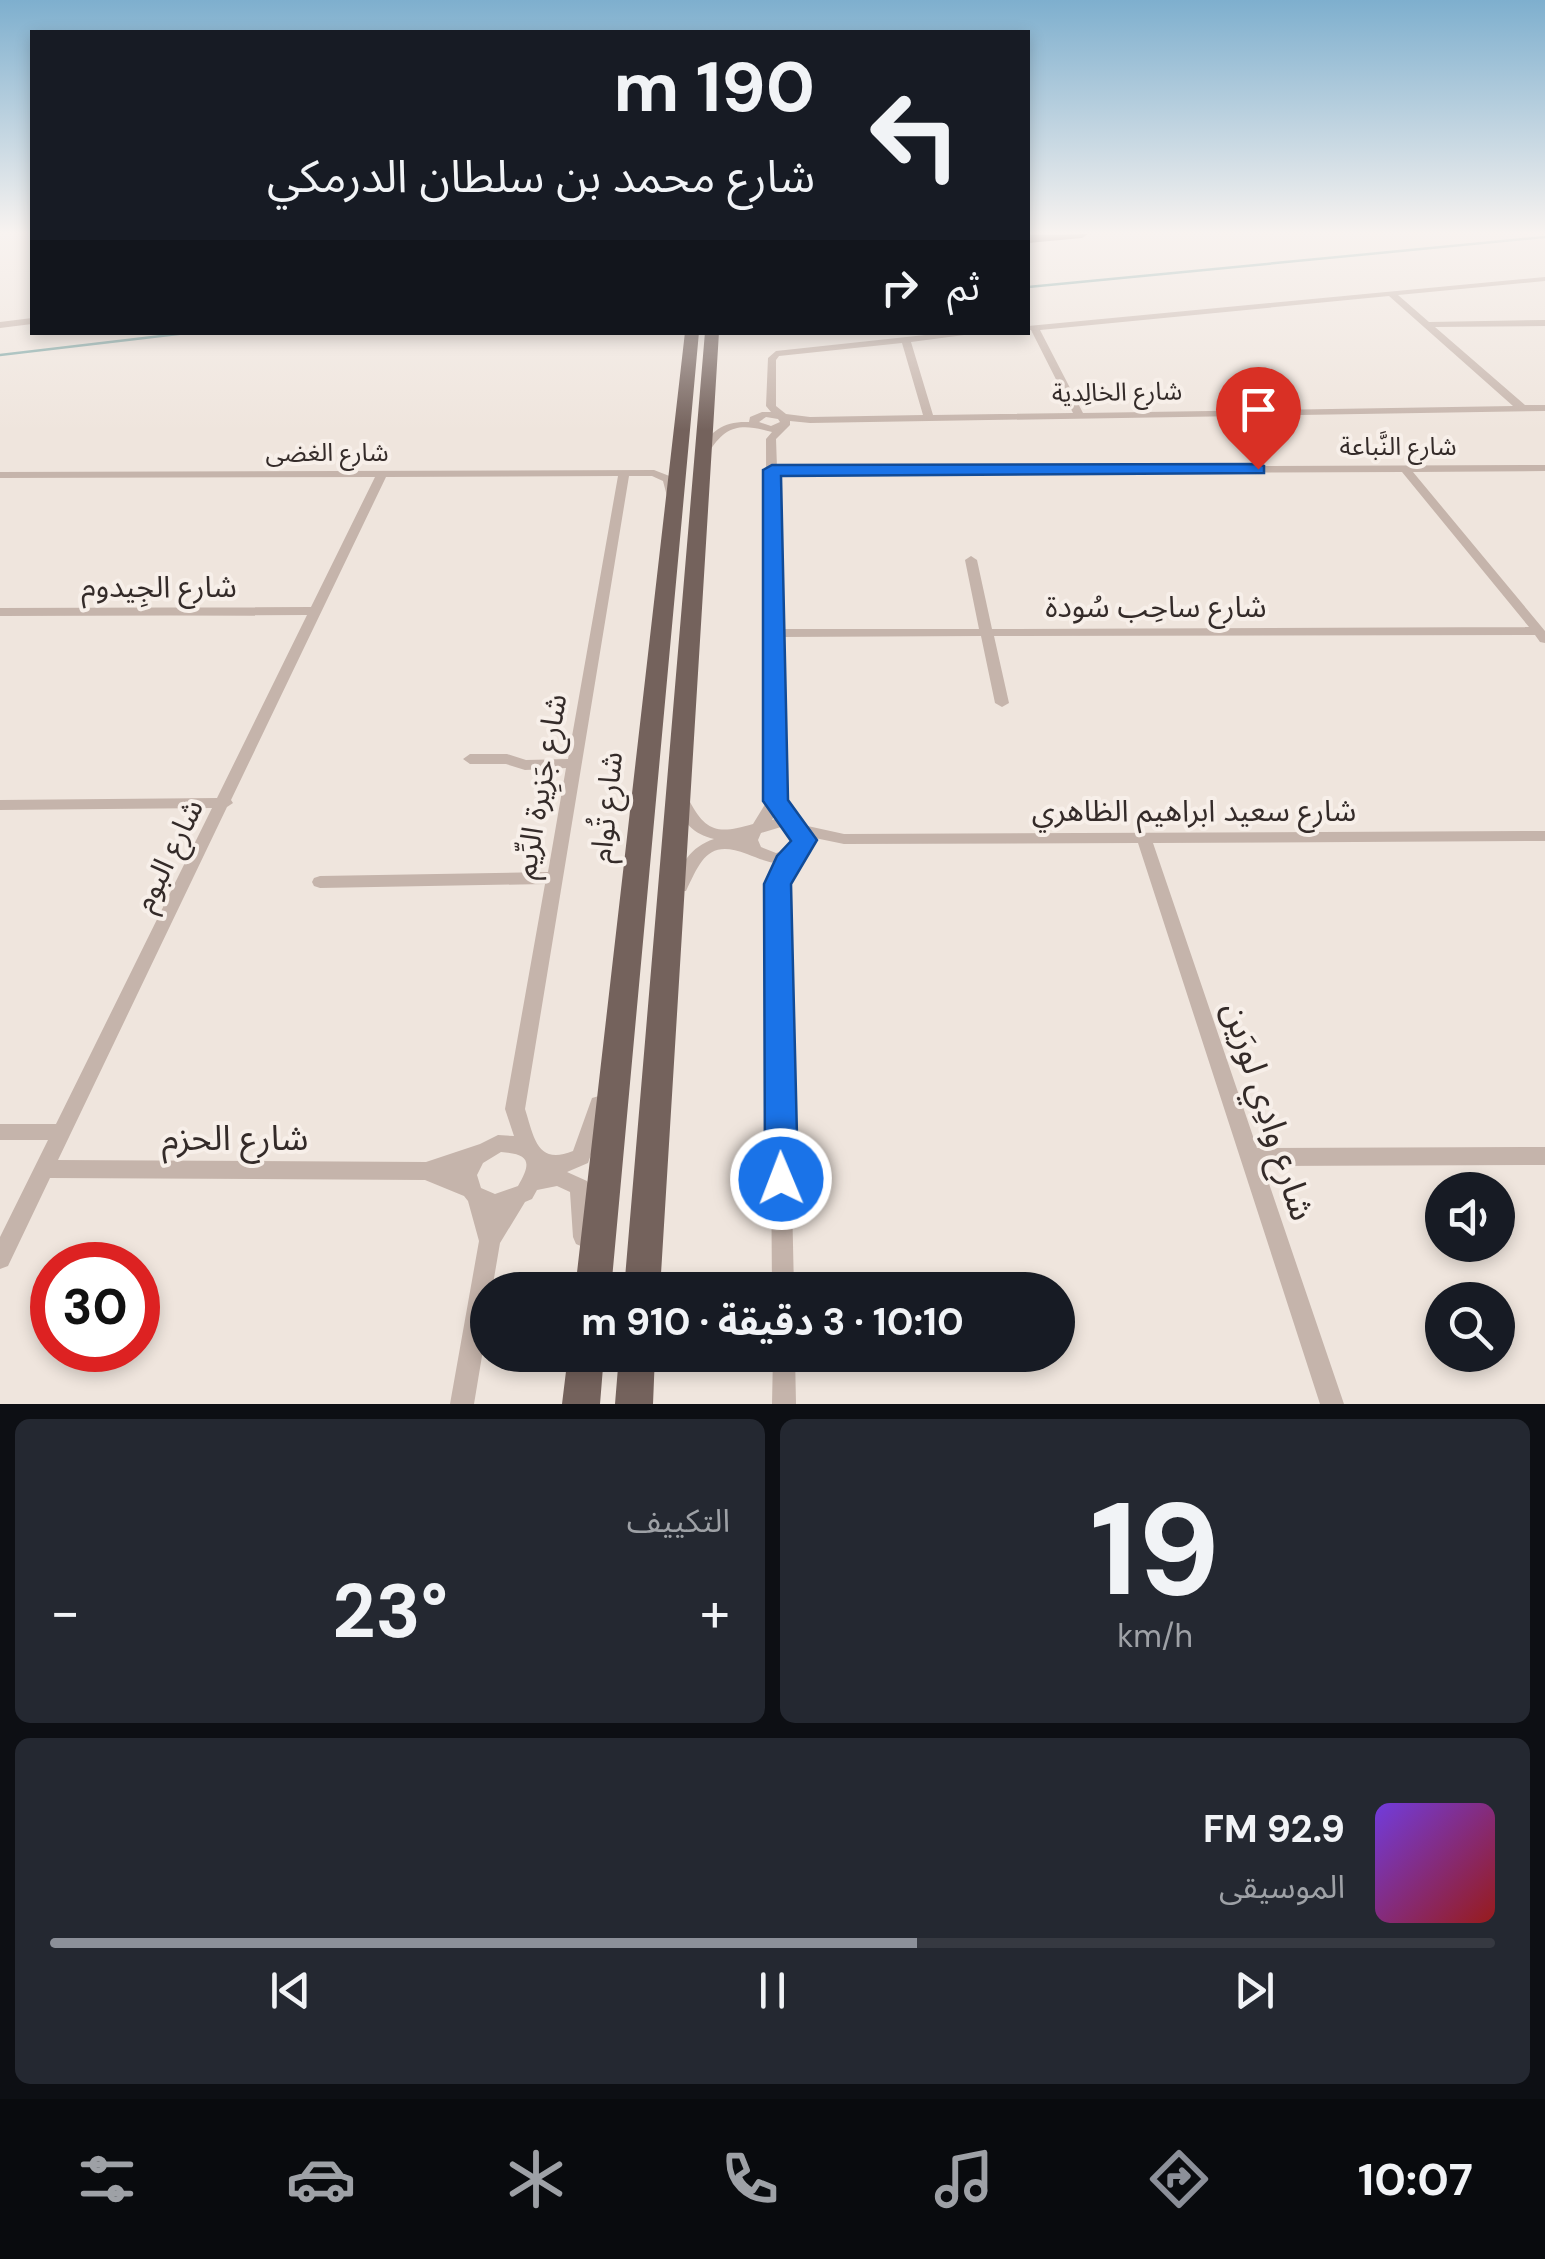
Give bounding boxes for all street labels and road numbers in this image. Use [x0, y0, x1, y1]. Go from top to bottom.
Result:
street label: شارع الخالِدية [1051, 374, 1183, 412]
street label: شارع النَّباعة [1340, 430, 1456, 465]
street label: شارع الغضى [266, 436, 388, 471]
street label: شارع الجِيدوم [81, 567, 237, 609]
street label: شارع ساحِب سُودة [1045, 587, 1267, 629]
street label: شارع جَزِيرة الرِّيم [505, 691, 579, 882]
street label: شارع تُوام [581, 750, 634, 865]
street label: شارع سعيد ابراهيم الظاهري [1032, 791, 1356, 834]
street label: شارع البوم [124, 792, 215, 919]
street label: شارع وادِي لورَين [1208, 996, 1326, 1228]
street label: شارع الحزم [162, 1115, 308, 1164]

